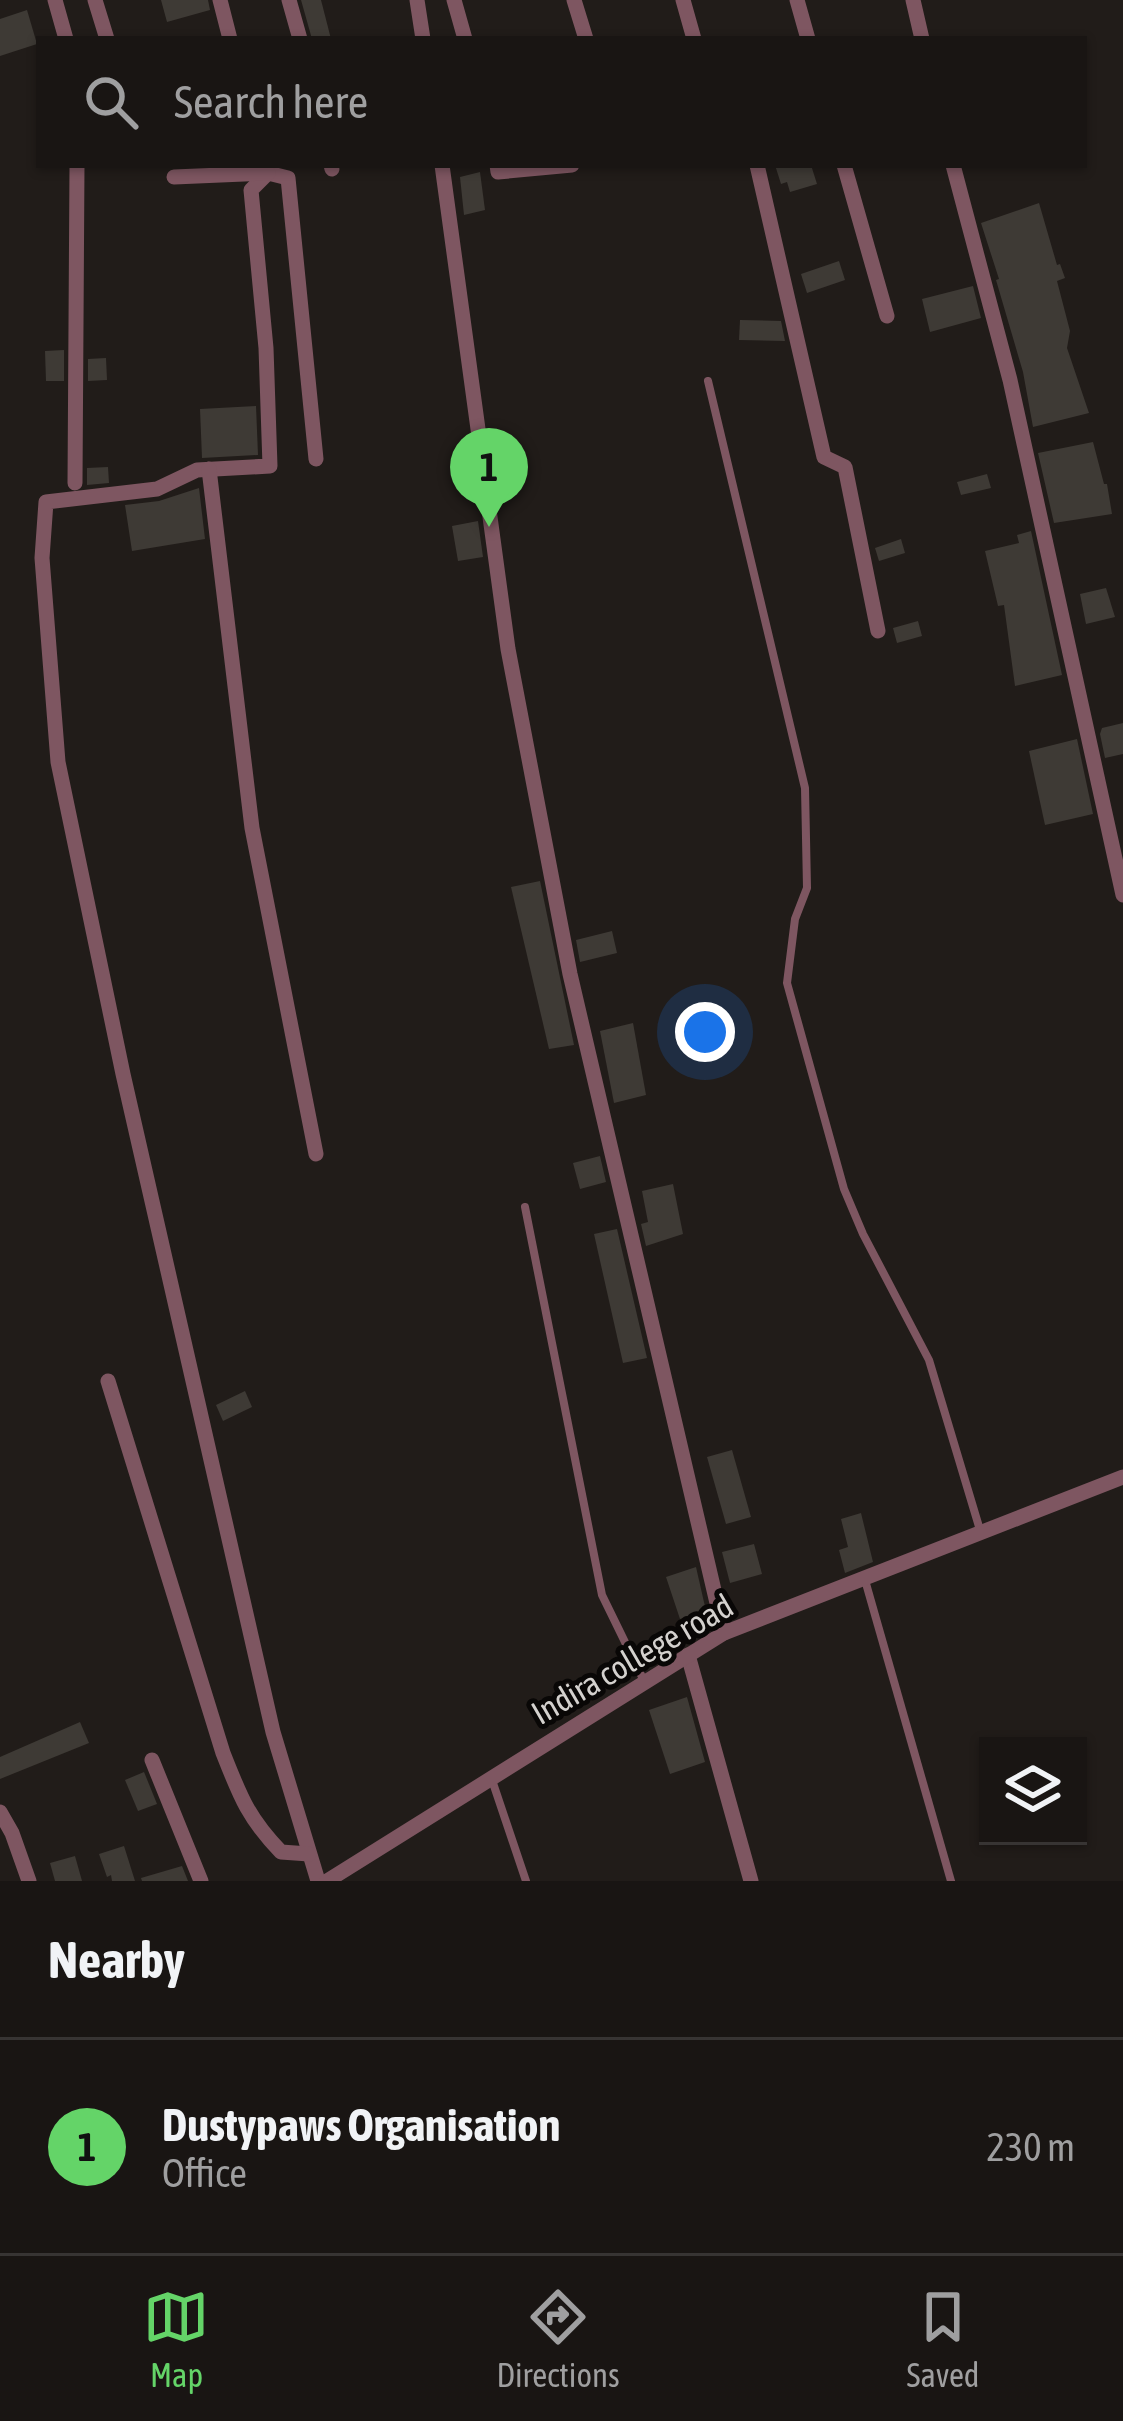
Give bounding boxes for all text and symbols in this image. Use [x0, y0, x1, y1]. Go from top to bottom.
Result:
search box [36, 36, 1087, 168]
icon: search [78, 69, 144, 135]
text: Search here [174, 76, 368, 128]
pin: 1 [450, 428, 528, 527]
your location [675, 1002, 735, 1062]
street label: Indira college road [525, 1586, 739, 1732]
map controls [979, 1737, 1087, 1845]
button: layers [979, 1737, 1087, 1845]
text: Nearby [48, 1930, 185, 1989]
text: Dustypaws Organisation [162, 2099, 560, 2151]
text: 1 [78, 2125, 96, 2169]
text: 230 m [987, 2125, 1075, 2169]
text: Office [162, 2151, 247, 2195]
tab: Map [143, 2284, 209, 2394]
tab: Directions [496, 2284, 620, 2394]
tab: Saved [907, 2284, 979, 2394]

